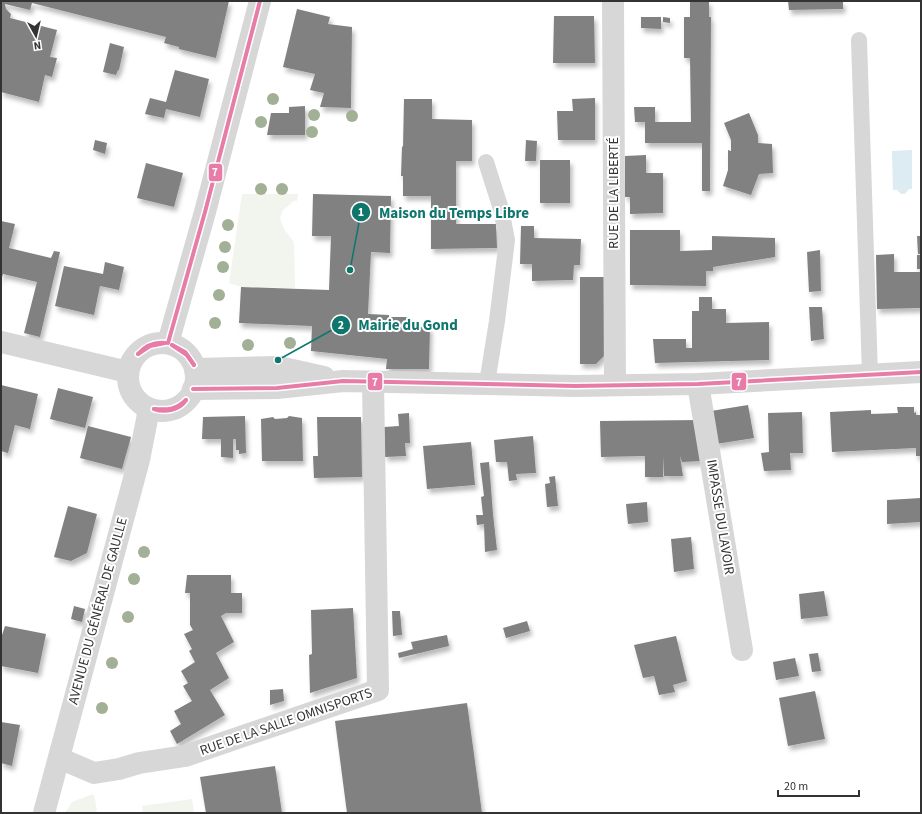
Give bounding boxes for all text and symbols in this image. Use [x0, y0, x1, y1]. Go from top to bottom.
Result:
north arrow [16, 16, 56, 56]
text: N [33, 37, 42, 53]
street label: RUE DE LA LIBERTÉ [604, 137, 624, 249]
line badge: 7 [208, 163, 223, 182]
text: 7 [212, 165, 218, 180]
callout: Maison du Temps Libre [351, 199, 537, 226]
text: Maison du Temps Libre [379, 203, 529, 224]
text: 1 [358, 204, 364, 221]
callout: Mairie du Gond [331, 311, 466, 338]
text: Mairie du Gond [358, 315, 458, 336]
text: 2 [338, 317, 344, 334]
line badge: 7 [367, 372, 383, 391]
line badge: 7 [731, 372, 747, 391]
text: 7 [372, 375, 378, 390]
text: 7 [736, 375, 742, 390]
street label: IMPASSE DU LAVOIR [701, 458, 739, 576]
street label: AVENUE DU GÉNÉRAL DE GAULLE [63, 515, 133, 707]
street label: RUE DE LA SALLE OMNISPORTS [197, 683, 375, 761]
scale bar [778, 772, 859, 798]
text: 20 m [784, 778, 808, 795]

